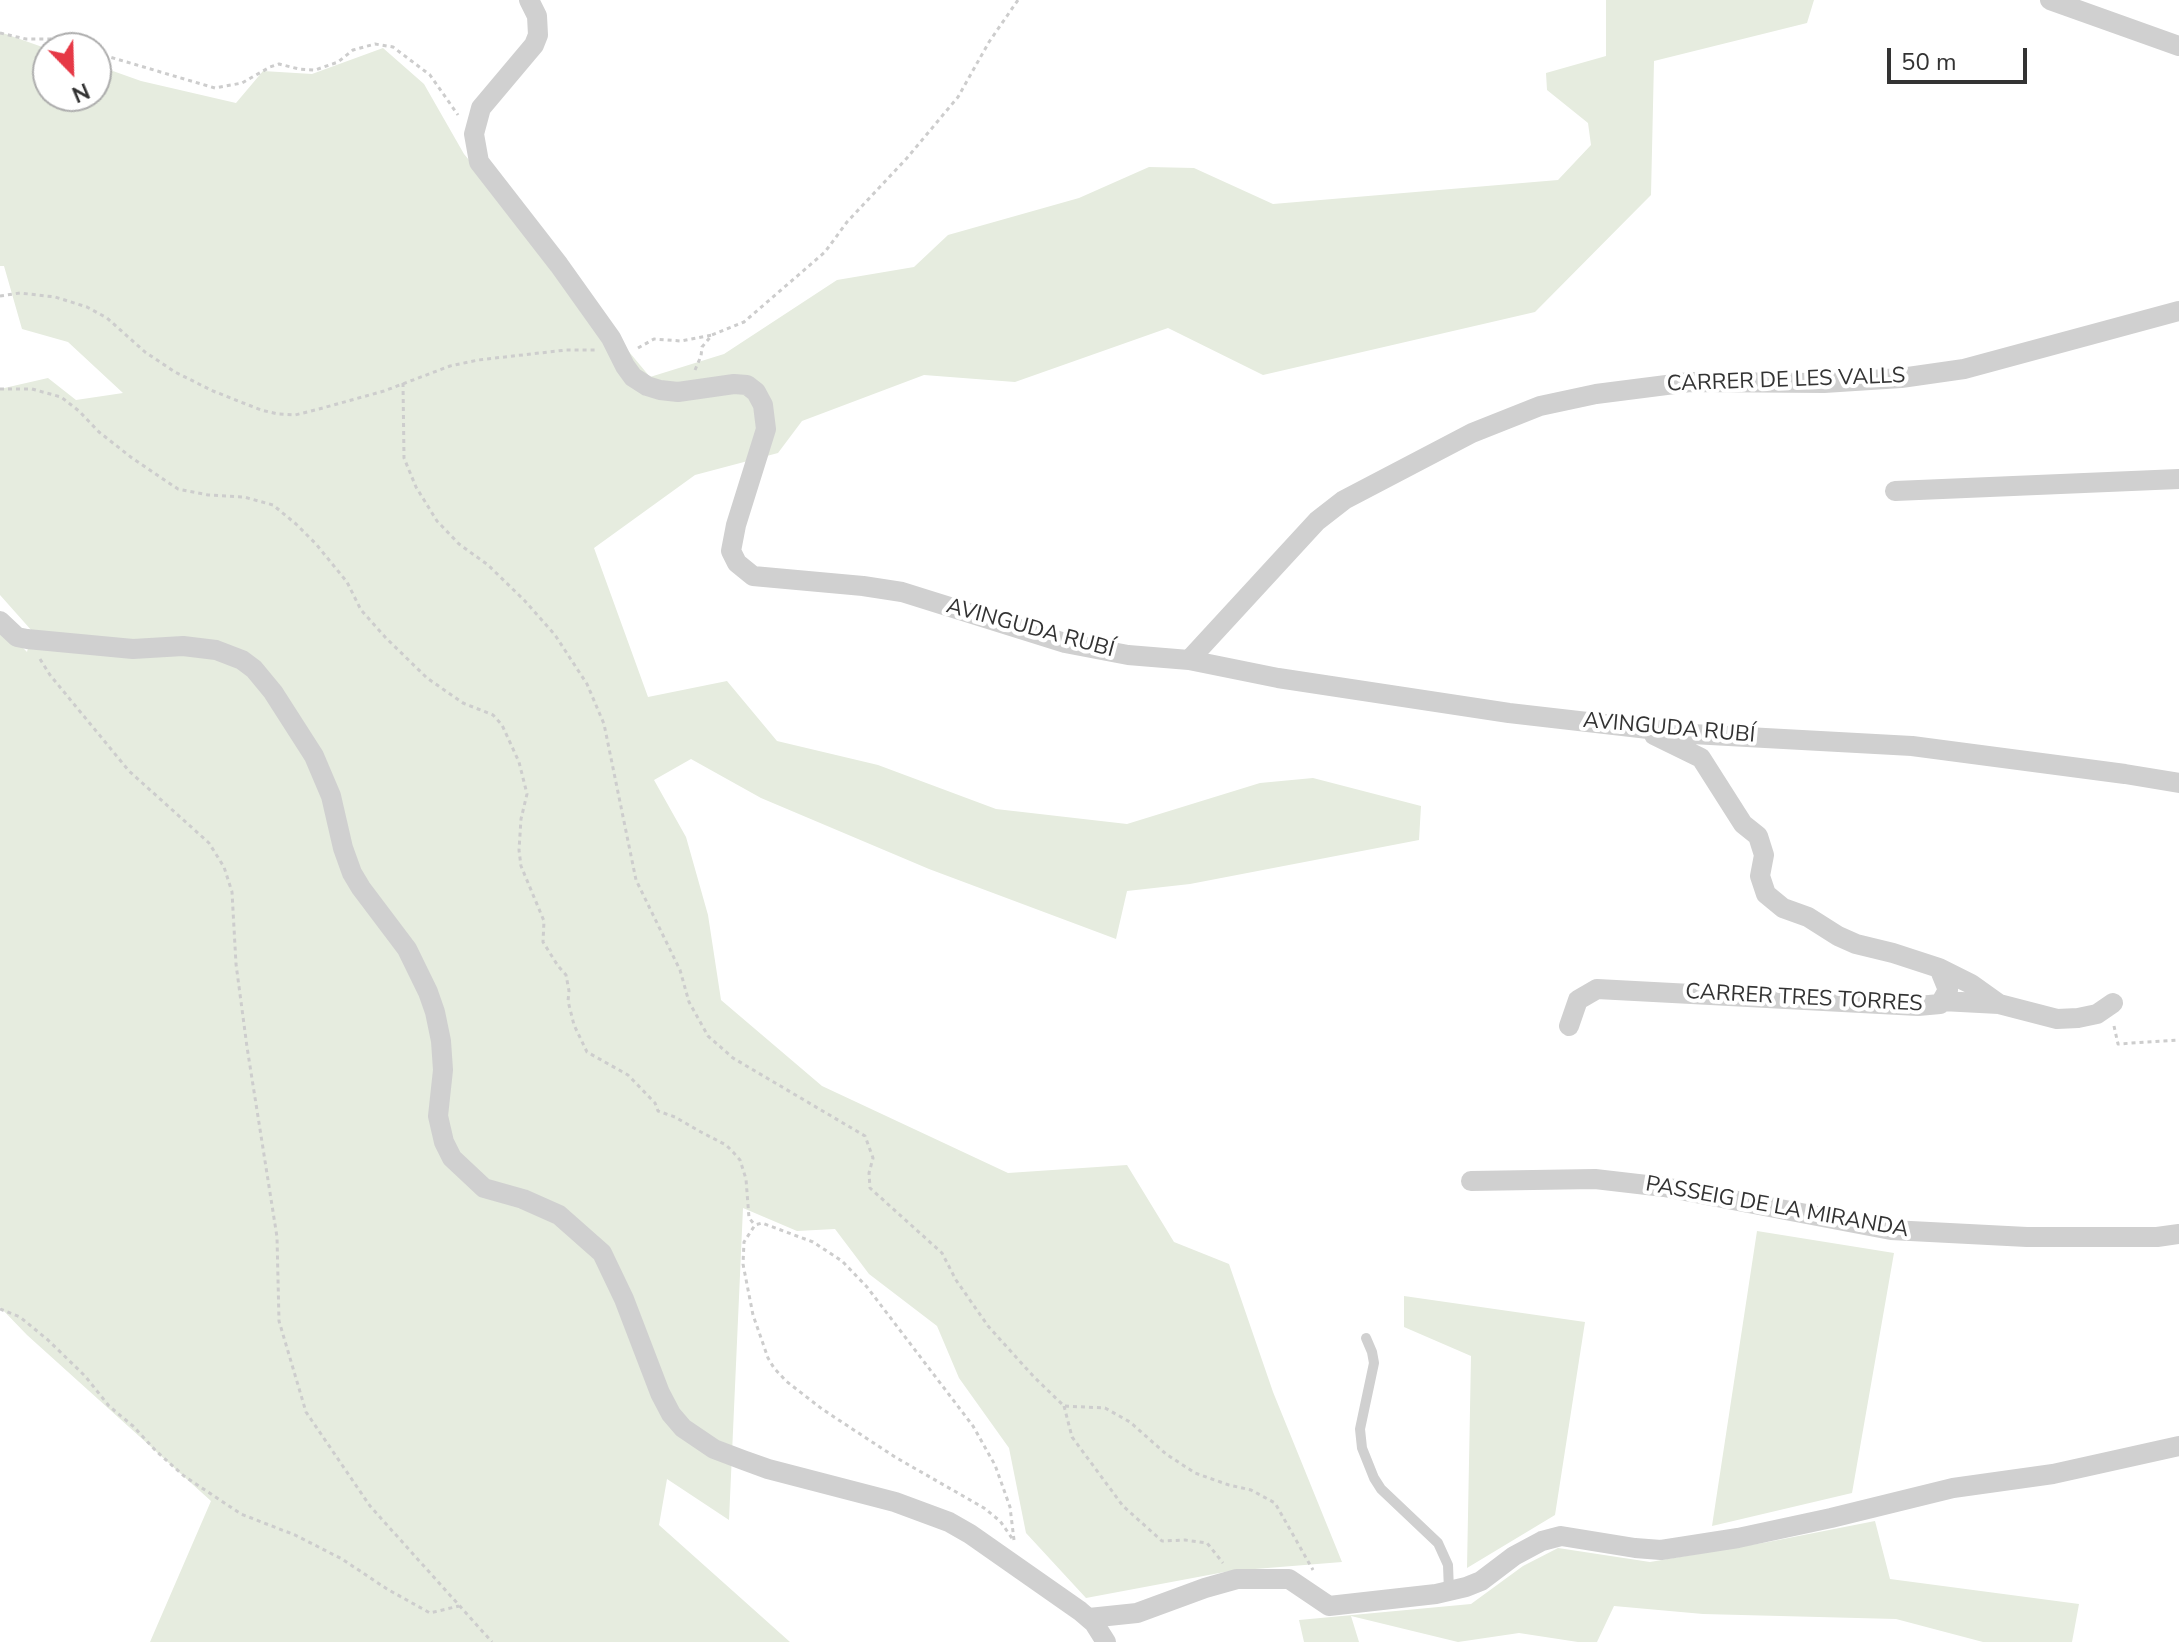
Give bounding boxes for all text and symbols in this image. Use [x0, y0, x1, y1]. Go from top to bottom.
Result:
north arrow [32, 32, 112, 112]
scale bar [1891, 32, 2031, 82]
text: 50 m [1901, 46, 1957, 78]
text: N [67, 75, 94, 109]
street label: CARRER DE LES VALLS [1666, 364, 1906, 398]
street label: AVINGUDA RUBÍ [943, 594, 1117, 664]
street label: AVINGUDA RUBÍ [1582, 708, 1756, 750]
street label: CARRER TRES TORRES [1685, 980, 1923, 1018]
street label: PASSEIG DE LA MIRANDA [1643, 1172, 1911, 1244]

